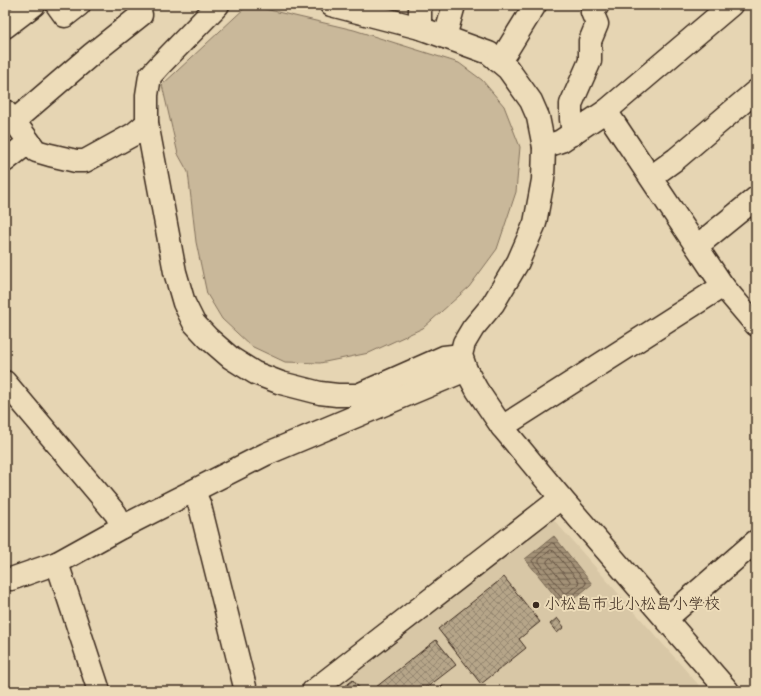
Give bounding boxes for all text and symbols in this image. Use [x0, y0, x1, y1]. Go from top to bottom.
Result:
place label: 小松島市北小松島小学校 [544, 593, 720, 617]
marker: 小松島市北小松島小学校 [531, 600, 541, 610]

